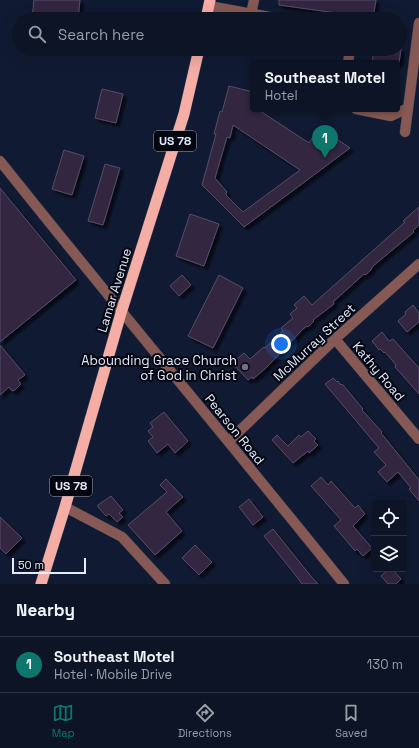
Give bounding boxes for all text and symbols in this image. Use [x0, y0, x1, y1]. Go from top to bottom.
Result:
search box [12, 12, 407, 56]
icon: search [26, 23, 48, 45]
text: Search here [58, 25, 144, 44]
popup [250, 60, 400, 112]
text: Southeast Motel [265, 68, 385, 87]
text: Hotel [265, 87, 298, 104]
pin: 1 [312, 125, 338, 158]
road number: US 78 [154, 131, 196, 151]
street label: Lamar Avenue [94, 246, 135, 334]
street label: McMurray Street [270, 300, 359, 385]
your location [271, 334, 291, 354]
street label: Kathy Road [349, 338, 408, 404]
place label: Abounding Grace Church of God in Christ [81, 352, 237, 384]
marker: Abounding Grace Church of God in Christ [240, 362, 250, 372]
street label: Pearson Road [201, 391, 268, 468]
road number: US 78 [50, 476, 92, 496]
map controls [371, 500, 407, 572]
button: locate [371, 500, 407, 536]
button: layers [371, 536, 407, 572]
scale bar [12, 556, 86, 575]
text: 50 m [18, 558, 44, 572]
text: Nearby [16, 599, 75, 621]
text: Southeast Motel [54, 647, 175, 666]
text: 1 [26, 656, 32, 673]
text: 130 m [367, 656, 403, 673]
text: Hotel · Mobile Drive [54, 666, 172, 683]
tab: Map [52, 702, 75, 740]
tab: Directions [178, 702, 232, 740]
tab: Saved [335, 702, 367, 740]

